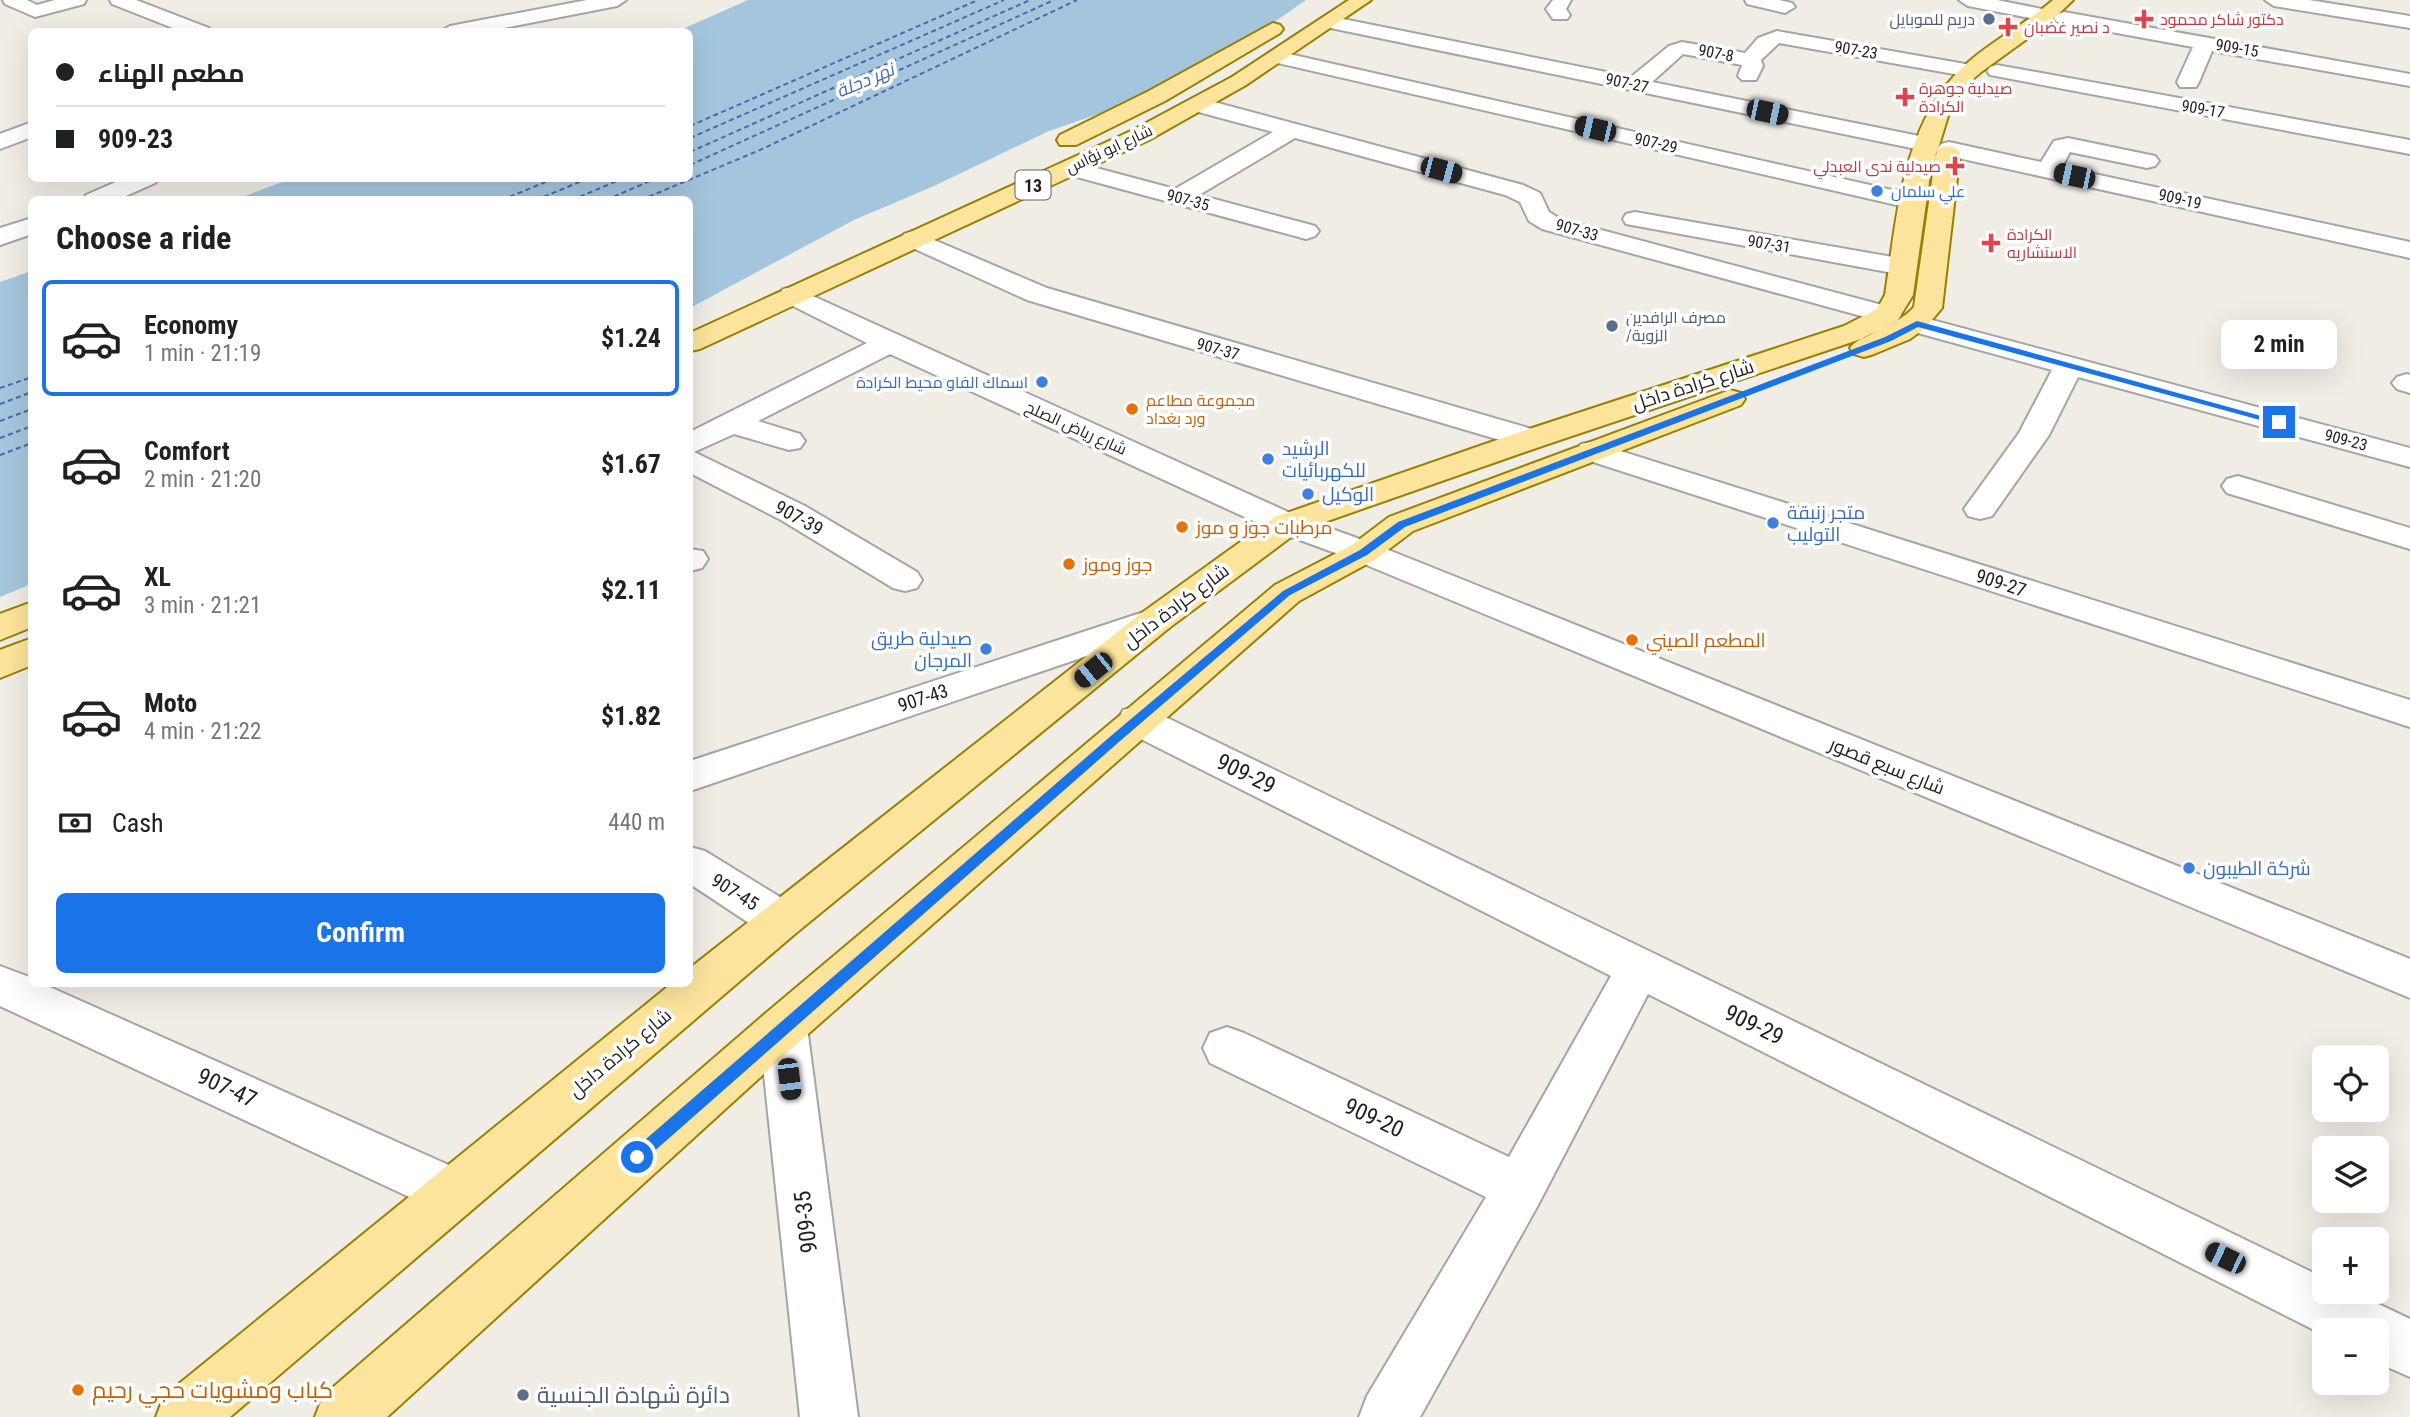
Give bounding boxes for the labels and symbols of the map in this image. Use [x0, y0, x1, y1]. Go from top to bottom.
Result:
marker: دكتور شاكر محمود [2134, 9, 2154, 29]
place label: دريم للموبايل [1889, 10, 1975, 31]
place label: دكتور شاكر محمود [2160, 10, 2284, 29]
marker: دريم للموبايل [1981, 11, 1997, 27]
marker: د نصير غضبان [1998, 17, 2018, 37]
place label: د نصير غضبان [2024, 18, 2110, 38]
street label: 909-15 [2214, 35, 2260, 61]
street label: 907-23 [1833, 37, 1879, 63]
street label: 907-8 [1697, 40, 1735, 66]
water label: نهر دجلة [833, 58, 899, 102]
street label: 907-27 [1604, 69, 1650, 97]
place label: صيدلية جوهرة الكرادة [1919, 79, 2012, 116]
marker: صيدلية جوهرة الكرادة [1897, 89, 1913, 105]
street label: 909-17 [2180, 96, 2226, 122]
car [1745, 97, 1790, 127]
car [1573, 114, 1618, 144]
street label: شارع ابو نؤاس [1063, 121, 1156, 179]
street label: 907-29 [1633, 129, 1679, 157]
car [1418, 154, 1465, 186]
place label: صيدلية ندى العبدلي [1813, 157, 1941, 180]
marker: صيدلية ندى العبدلي [1947, 158, 1963, 174]
car [2052, 161, 2097, 191]
road number: 13 [1016, 170, 1050, 200]
place label: علي سلمان [1891, 182, 1965, 205]
marker: علي سلمان [1869, 183, 1885, 199]
street label: 907-35 [1165, 185, 1212, 215]
street label: 909-19 [2157, 185, 2203, 213]
street label: 907-33 [1553, 215, 1601, 245]
place label: الكرادة الاستشاريه [2007, 225, 2077, 262]
street label: 907-31 [1746, 231, 1792, 257]
marker: الكرادة الاستشاريه [1981, 233, 2001, 253]
place label: مصرف الرافدين /الزوية [1626, 308, 1726, 345]
marker: مصرف الرافدين /الزوية [1604, 318, 1620, 334]
callout: 2 min [2221, 320, 2337, 370]
street label: 907-37 [1194, 334, 1242, 364]
street label: شارع كرادة داخل [1629, 355, 1757, 417]
place label: اسماك الفاو محيط الكرادة [856, 373, 1028, 392]
marker: اسماك الفاو محيط الكرادة [1034, 374, 1050, 390]
place label: مجموعة مطاعم ورد بغداد [1146, 391, 1255, 428]
street label: شارع رياض الصلح [1021, 397, 1130, 461]
marker: مجموعة مطاعم ورد بغداد [1124, 401, 1140, 417]
route end [2263, 406, 2295, 438]
street label: 909-23 [2323, 425, 2369, 455]
place label: الرشيد للكهربائيات [1282, 437, 1366, 482]
marker: الرشيد للكهربائيات [1260, 451, 1276, 467]
place label: الوكيل [1322, 483, 1374, 506]
marker: الوكيل [1300, 486, 1316, 502]
street label: 907-39 [771, 495, 827, 541]
place label: متجر زنبقة التوليب [1787, 501, 1865, 546]
marker: متجر زنبقة التوليب [1765, 515, 1781, 531]
place label: مرطبات جوز و موز [1195, 516, 1332, 539]
marker: مرطبات جوز و موز [1174, 519, 1190, 535]
place label: جوز وموز [1082, 553, 1152, 576]
marker: جوز وموز [1061, 556, 1077, 572]
street label: شارع كرادة داخل [1119, 559, 1235, 655]
street label: 909-27 [1973, 564, 2029, 602]
place label: صيدلية طريق المرجان [871, 627, 972, 672]
place label: المطعم الصيني [1646, 629, 1766, 655]
marker: المطعم الصيني [1624, 632, 1640, 648]
marker: صيدلية طريق المرجان [978, 641, 994, 657]
car [1071, 649, 1116, 691]
street label: 907-43 [895, 679, 951, 717]
street label: شارع سبع قصور [1824, 732, 1948, 801]
street label: 909-29 [1212, 748, 1280, 800]
place label: شركة الطيبون [2203, 857, 2311, 880]
marker: شركة الطيبون [2181, 860, 2197, 876]
street label: 907-45 [707, 869, 763, 915]
street label: 909-29 [1720, 999, 1788, 1051]
street label: شارع كرادة داخل [564, 1003, 677, 1104]
car [777, 1057, 802, 1101]
street label: 907-47 [193, 1063, 261, 1113]
street label: 909-20 [1340, 1093, 1408, 1143]
route start [621, 1141, 653, 1173]
street label: 909-35 [789, 1189, 823, 1255]
car [2202, 1239, 2249, 1277]
place label: كباب ومشويات حجي رحيم [92, 1377, 333, 1408]
marker: كباب ومشويات حجي رحيم [70, 1382, 86, 1398]
place label: دائرة شهادة الجنسية [537, 1382, 730, 1409]
marker: دائرة شهادة الجنسية [515, 1387, 531, 1403]

